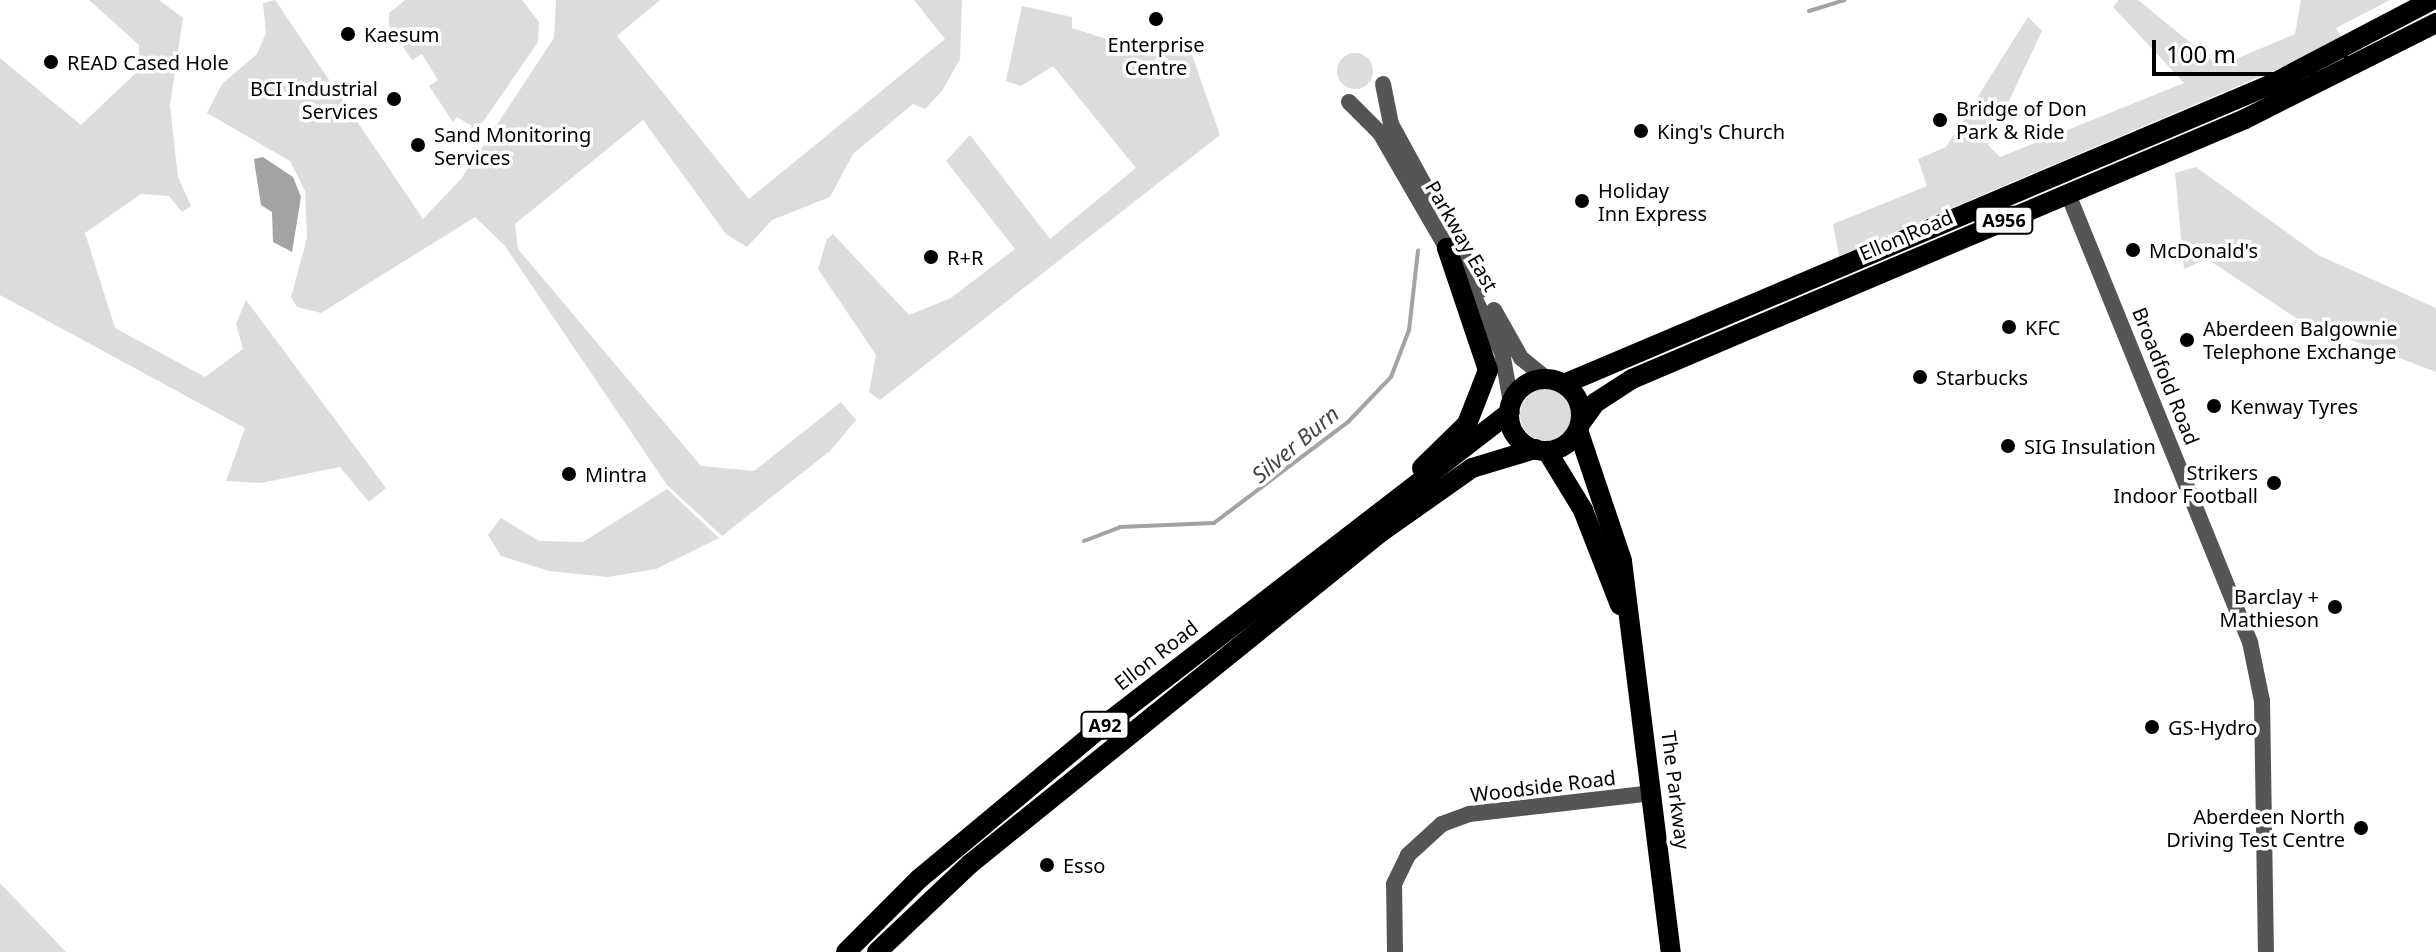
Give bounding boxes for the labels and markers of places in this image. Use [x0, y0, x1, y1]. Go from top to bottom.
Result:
marker: Enterprise Centre [1147, 10, 1165, 28]
place label: Kaesum [364, 22, 440, 46]
marker: Kaesum [339, 25, 357, 43]
place label: Enterprise Centre [1108, 32, 1204, 79]
place label: READ Cased Hole [67, 50, 229, 74]
marker: READ Cased Hole [42, 53, 60, 71]
place label: BCI Industrial Services [250, 76, 378, 123]
marker: BCI Industrial Services [385, 90, 403, 108]
place label: Bridge of Don Park & Ride [1956, 96, 2087, 143]
marker: Bridge of Don Park & Ride [1931, 111, 1949, 129]
place label: King's Church [1657, 119, 1785, 143]
place label: Sand Monitoring Services [434, 122, 591, 169]
marker: King's Church [1632, 122, 1650, 140]
marker: Sand Monitoring Services [409, 136, 427, 154]
place label: Holiday Inn Express [1598, 178, 1707, 225]
marker: Holiday Inn Express [1573, 192, 1591, 210]
place label: McDonald's [2149, 238, 2258, 262]
marker: McDonald's [2124, 241, 2142, 259]
place label: R+R [947, 245, 983, 269]
marker: R+R [922, 248, 940, 266]
place label: KFC [2025, 315, 2060, 339]
place label: Aberdeen Balgownie Telephone Exchange [2203, 316, 2398, 363]
marker: KFC [2000, 318, 2018, 336]
marker: Aberdeen Balgownie Telephone Exchange [2178, 331, 2196, 349]
place label: Starbucks [1936, 365, 2028, 389]
marker: Starbucks [1911, 368, 1929, 386]
place label: Kenway Tyres [2230, 394, 2358, 418]
marker: Kenway Tyres [2205, 397, 2223, 415]
place label: SIG Insulation [2024, 434, 2156, 458]
marker: SIG Insulation [1999, 437, 2017, 455]
place label: Strikers Indoor Football [2113, 460, 2258, 507]
place label: Mintra [585, 462, 647, 486]
marker: Mintra [560, 465, 578, 483]
marker: Strikers Indoor Football [2265, 474, 2283, 492]
place label: Barclay + Mathieson [2220, 584, 2319, 631]
marker: Barclay + Mathieson [2326, 598, 2344, 616]
place label: GS-Hydro [2168, 715, 2257, 739]
marker: GS-Hydro [2143, 718, 2161, 736]
place label: Aberdeen North Driving Test Centre [2166, 804, 2345, 851]
marker: Aberdeen North Driving Test Centre [2352, 819, 2370, 837]
place label: Esso [1063, 853, 1105, 877]
marker: Esso [1038, 856, 1056, 874]

